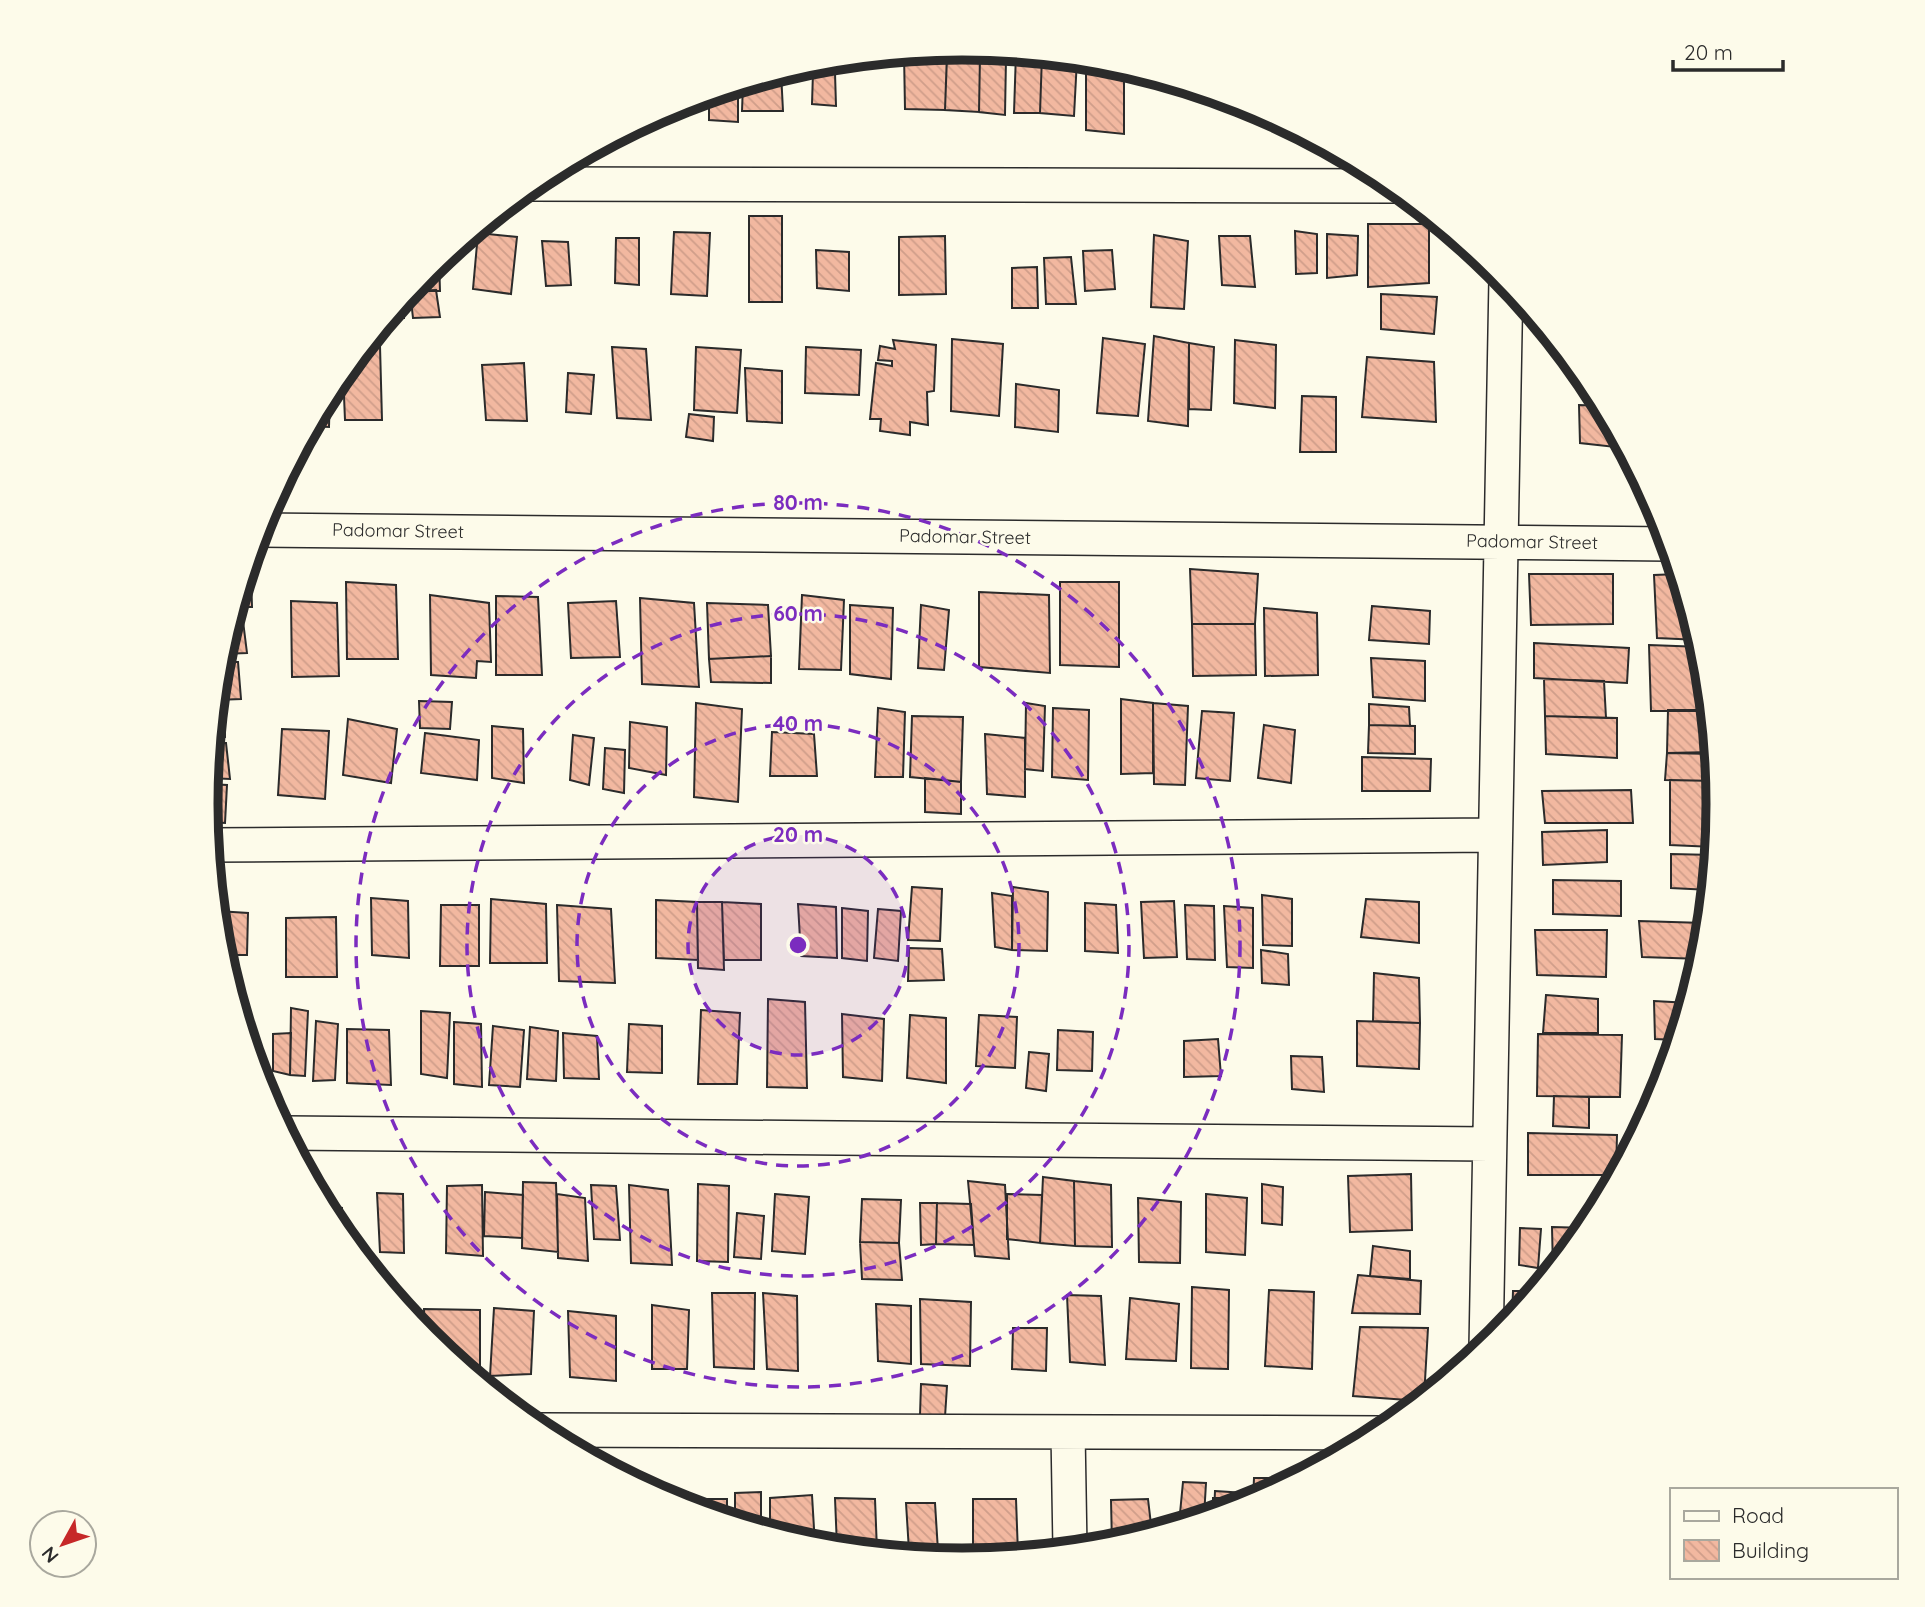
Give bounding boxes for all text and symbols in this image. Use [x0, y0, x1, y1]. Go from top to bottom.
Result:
scale bar [1673, 28, 1783, 72]
text: 20 m [1684, 39, 1733, 65]
text: 80 m [773, 489, 823, 515]
street label: Padomar Street [332, 518, 464, 543]
street label: Padomar Street [899, 524, 1031, 549]
street label: Padomar Street [1466, 529, 1598, 554]
text: 60 m [773, 600, 823, 626]
text: 40 m [773, 710, 823, 736]
text: 20 m [773, 821, 823, 847]
centre of rings [786, 933, 810, 957]
legend [1670, 1488, 1897, 1579]
text: Road [1732, 1502, 1784, 1528]
north arrow [28, 1509, 98, 1579]
text: Building [1732, 1537, 1809, 1563]
text: N [36, 1542, 64, 1568]

